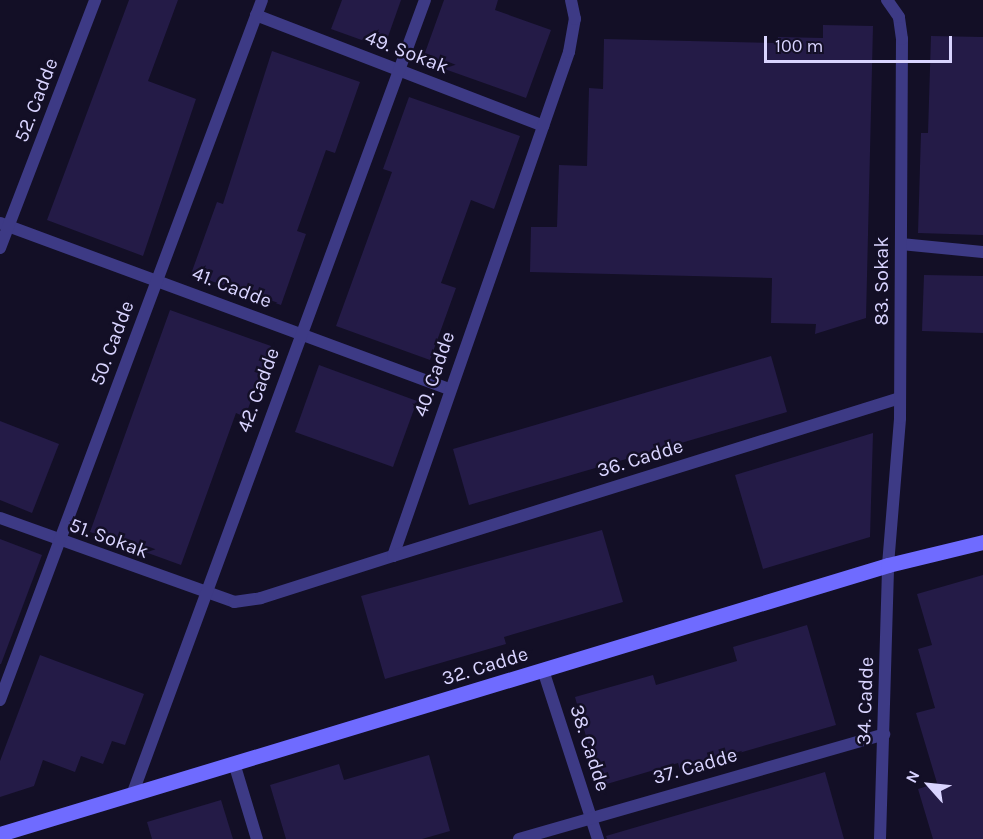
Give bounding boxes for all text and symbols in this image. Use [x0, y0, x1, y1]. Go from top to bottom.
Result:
scale bar [767, 24, 954, 62]
street label: 49. Sokak [362, 25, 452, 79]
text: 100 m [775, 35, 823, 57]
street label: 52. Cadde [9, 54, 63, 146]
street label: 83. Sokak [869, 237, 893, 325]
street label: 41. Cadde [189, 261, 275, 313]
street label: 50. Cadde [85, 297, 139, 389]
street label: 40. Cadde [408, 328, 460, 420]
street label: 42. Cadde [232, 344, 284, 436]
street label: 36. Cadde [594, 434, 686, 482]
street label: 51. Sokak [66, 513, 152, 563]
street label: 32. Cadde [439, 642, 531, 690]
street label: 34. Cadde [851, 656, 879, 746]
street label: 38. Cadde [565, 702, 615, 794]
street label: 37. Cadde [650, 743, 740, 789]
north arrow [899, 755, 959, 815]
text: N [901, 767, 924, 786]

